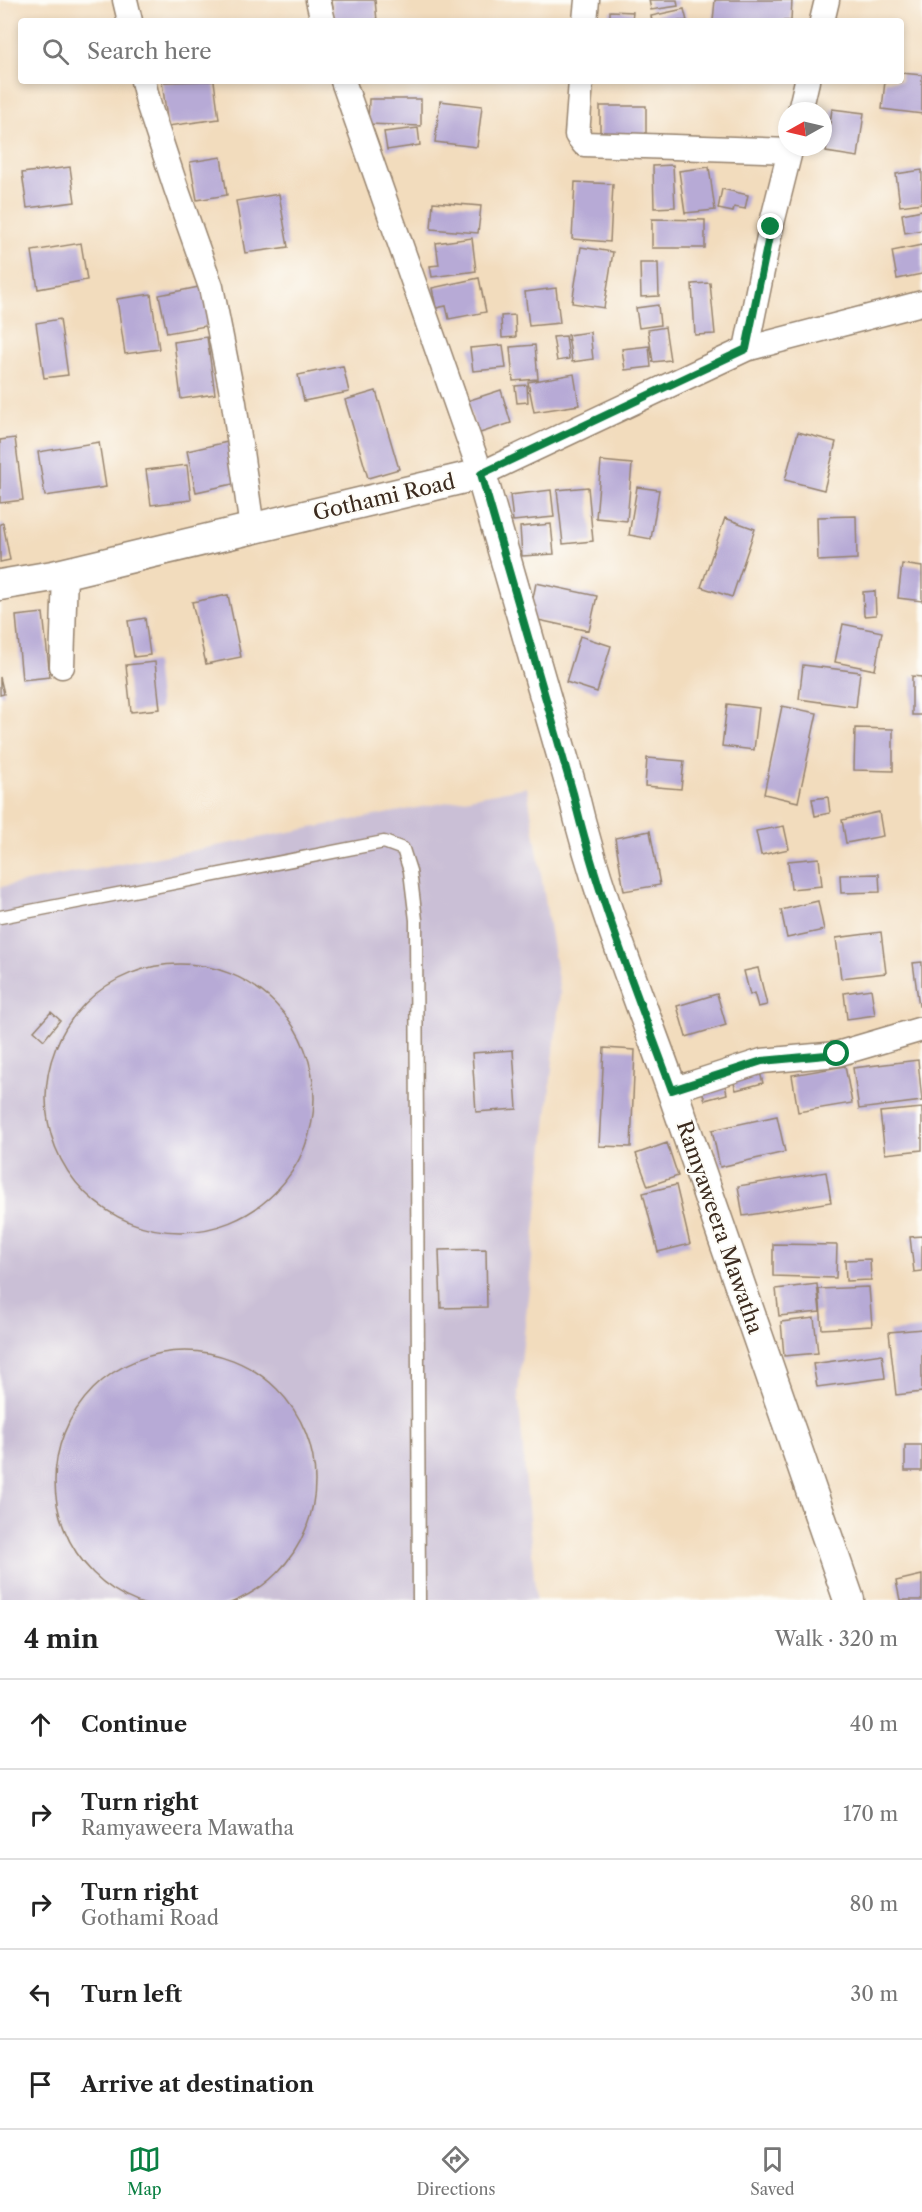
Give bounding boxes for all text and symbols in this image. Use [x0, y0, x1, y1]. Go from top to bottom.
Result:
search box [18, 18, 904, 84]
icon: search [39, 35, 72, 68]
text: Search here [87, 38, 212, 65]
north arrow [778, 102, 832, 156]
route end [757, 213, 783, 239]
street label: Gothami Road [311, 468, 458, 525]
route start [823, 1040, 849, 1066]
street label: Ramyaweera Mawatha [672, 1117, 769, 1338]
text: 4 min [24, 1623, 99, 1655]
text: Walk · 320 m [775, 1627, 898, 1651]
icon: ahead [24, 1708, 57, 1741]
text: Continue [81, 1711, 187, 1738]
text: 40 m [850, 1712, 898, 1736]
text: Turn right [81, 1789, 199, 1816]
icon: right [24, 1798, 57, 1831]
text: 170 m [843, 1802, 898, 1826]
text: Ramyaweera Mawatha [81, 1816, 294, 1840]
text: Turn right [81, 1879, 199, 1906]
icon: right [24, 1888, 57, 1921]
text: 80 m [850, 1892, 898, 1916]
text: Gothami Road [81, 1906, 219, 1930]
icon: left [24, 1978, 57, 2011]
text: Turn left [81, 1981, 182, 2008]
text: 30 m [850, 1982, 898, 2006]
icon: arrive [24, 2068, 57, 2101]
text: Arrive at destination [81, 2071, 314, 2098]
tab: Map [127, 2143, 162, 2199]
tab: Directions [416, 2143, 495, 2199]
tab: Saved [750, 2143, 795, 2199]

